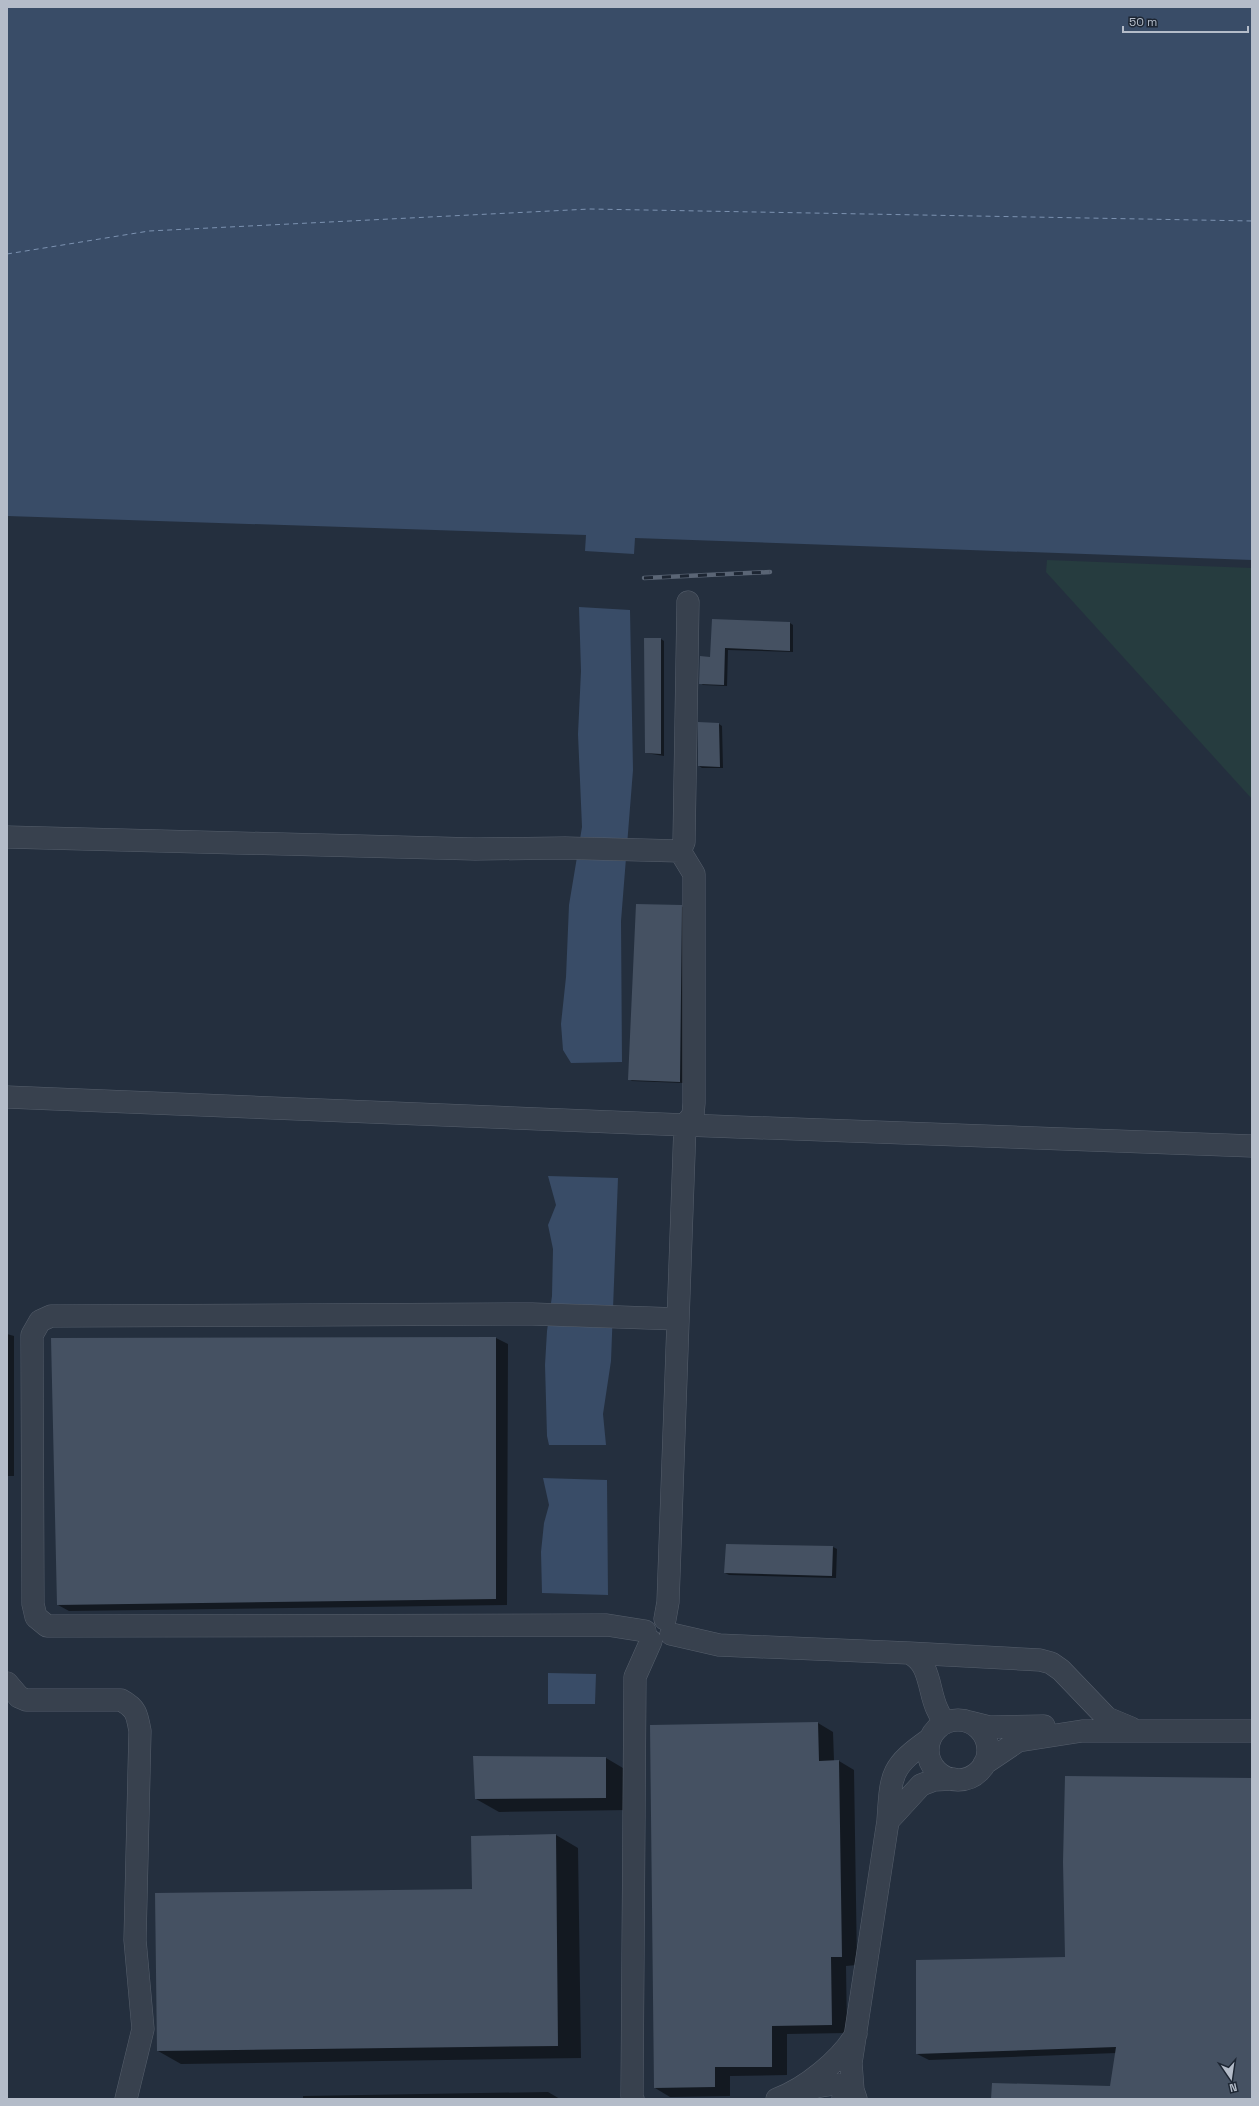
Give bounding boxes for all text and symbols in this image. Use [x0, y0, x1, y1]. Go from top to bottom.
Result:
scale bar [1123, 8, 1248, 34]
text: 50 m [1129, 14, 1157, 30]
north arrow [1211, 2058, 1251, 2098]
text: N [1228, 2080, 1238, 2095]

